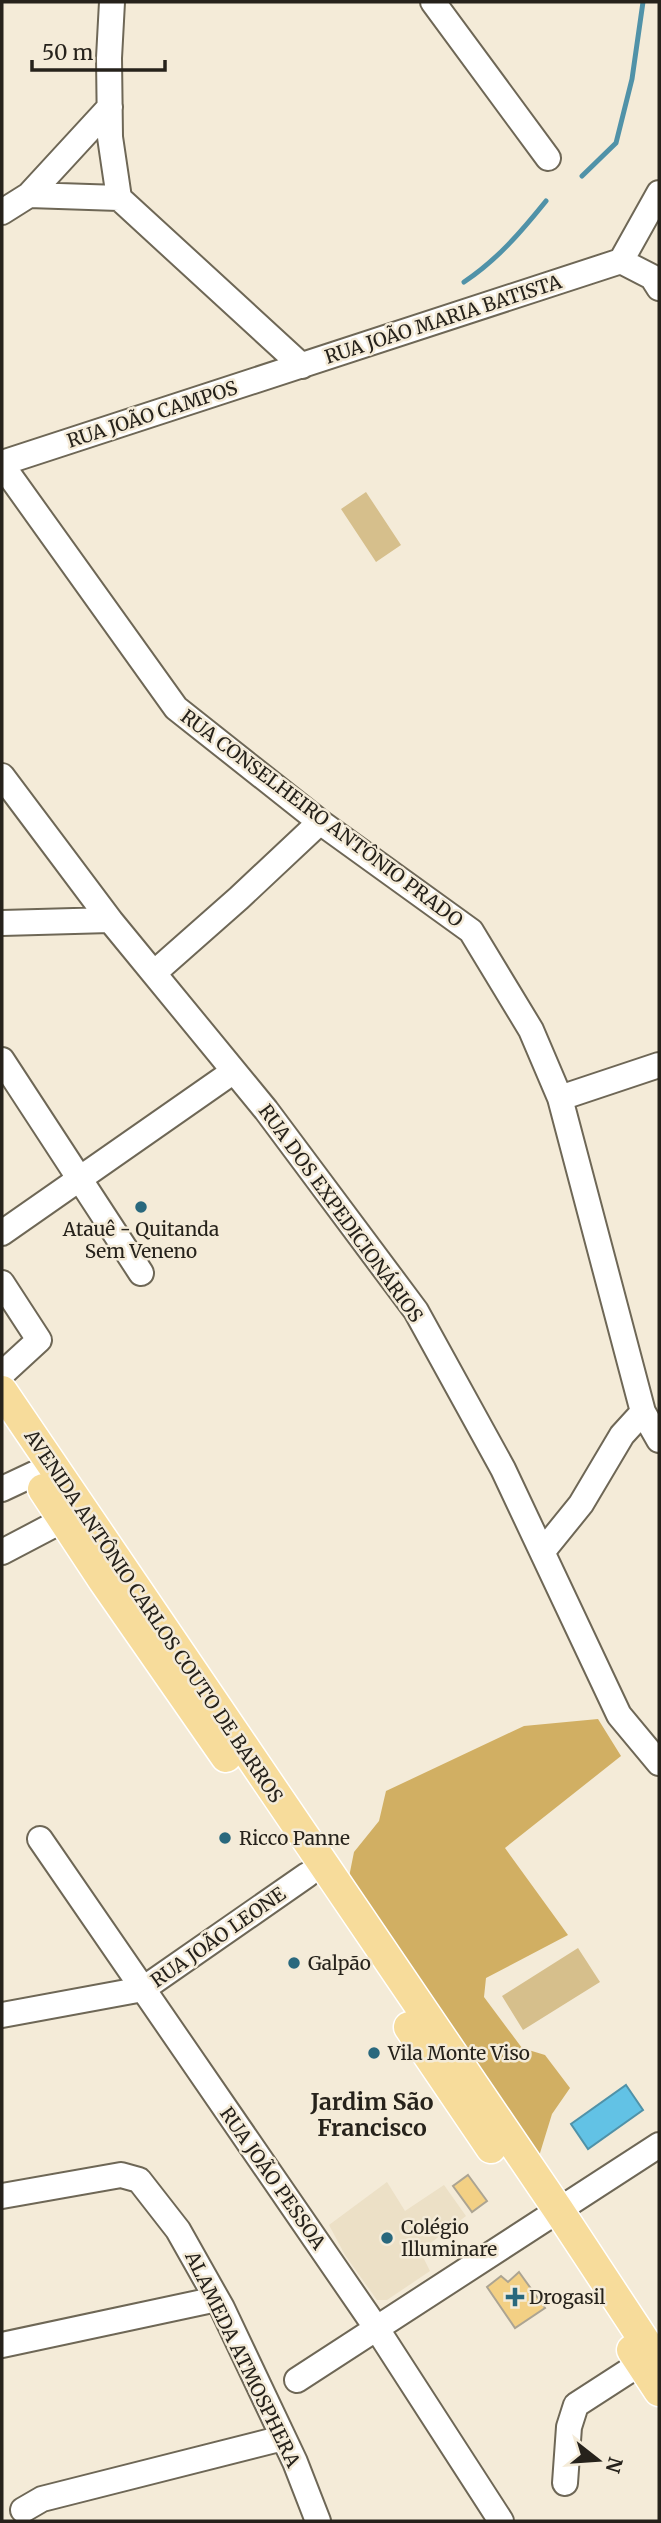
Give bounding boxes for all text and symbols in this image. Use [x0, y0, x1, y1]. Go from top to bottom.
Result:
scale bar [32, 28, 164, 72]
text: 50 m [42, 39, 93, 66]
street label: RUA JOÃO MARIA BATISTA [322, 269, 565, 369]
street label: RUA JOÃO CAMPOS [64, 375, 240, 453]
street label: RUA CONSELHEIRO ANTÔNIO PRADO [176, 704, 468, 932]
street label: RUA DOS EXPEDICIONÁRIOS [254, 1099, 428, 1327]
marker: Atauê - Quitanda Sem Veneno [133, 1199, 149, 1215]
place label: Atauê - Quitanda Sem Veneno [62, 1217, 219, 1263]
street label: AVENIDA ANTÔNIO CARLOS COUTO DE BARROS [19, 1424, 288, 1807]
place label: Ricco Panne [239, 1826, 350, 1850]
marker: Ricco Panne [217, 1830, 233, 1846]
street label: RUA JOÃO LEONE [146, 1882, 290, 1992]
place label: Galpão [308, 1951, 371, 1975]
marker: Galpão [286, 1955, 302, 1971]
place label: Vila Monte Viso [387, 2041, 530, 2065]
marker: Vila Monte Viso [366, 2045, 382, 2061]
district label: Jardim São Francisco [310, 2087, 434, 2142]
street label: RUA JOÃO PESSOA [215, 2102, 331, 2254]
place label: Colégio Illuminare [401, 2215, 497, 2261]
marker: Colégio Illuminare [379, 2230, 395, 2246]
street label: ALAMEDA ATMOSPHERA [180, 2246, 306, 2471]
place label: Drogasil [529, 2285, 606, 2309]
marker: Drogasil [507, 2289, 523, 2305]
north arrow [563, 2425, 633, 2495]
text: N [601, 2454, 628, 2476]

